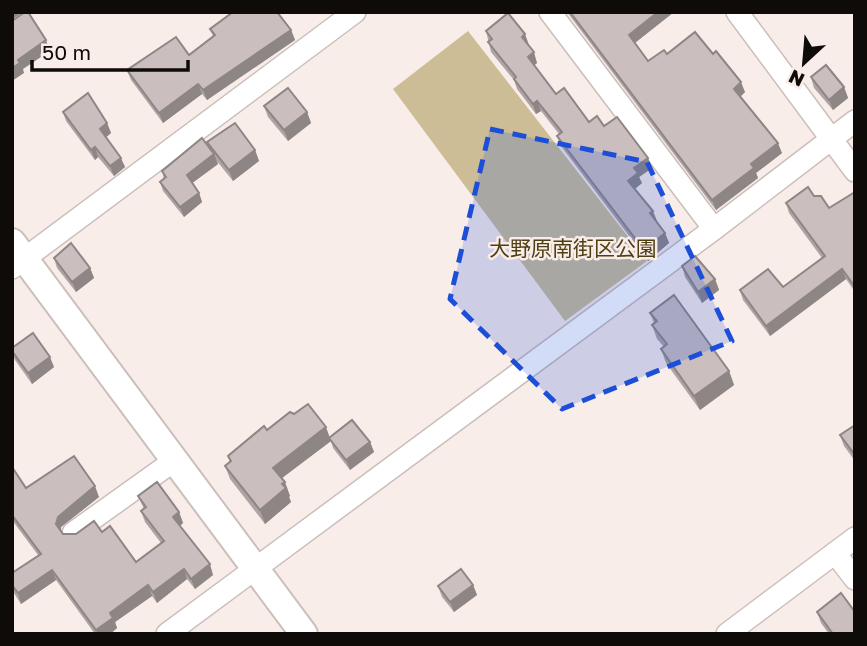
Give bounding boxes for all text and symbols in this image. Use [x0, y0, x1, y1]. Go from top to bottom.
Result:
scale bar [32, 28, 187, 72]
north arrow [769, 28, 839, 98]
text: 50 m [42, 39, 91, 65]
text: N [785, 65, 808, 92]
park label: 大野原南街区公園 [489, 235, 657, 261]

